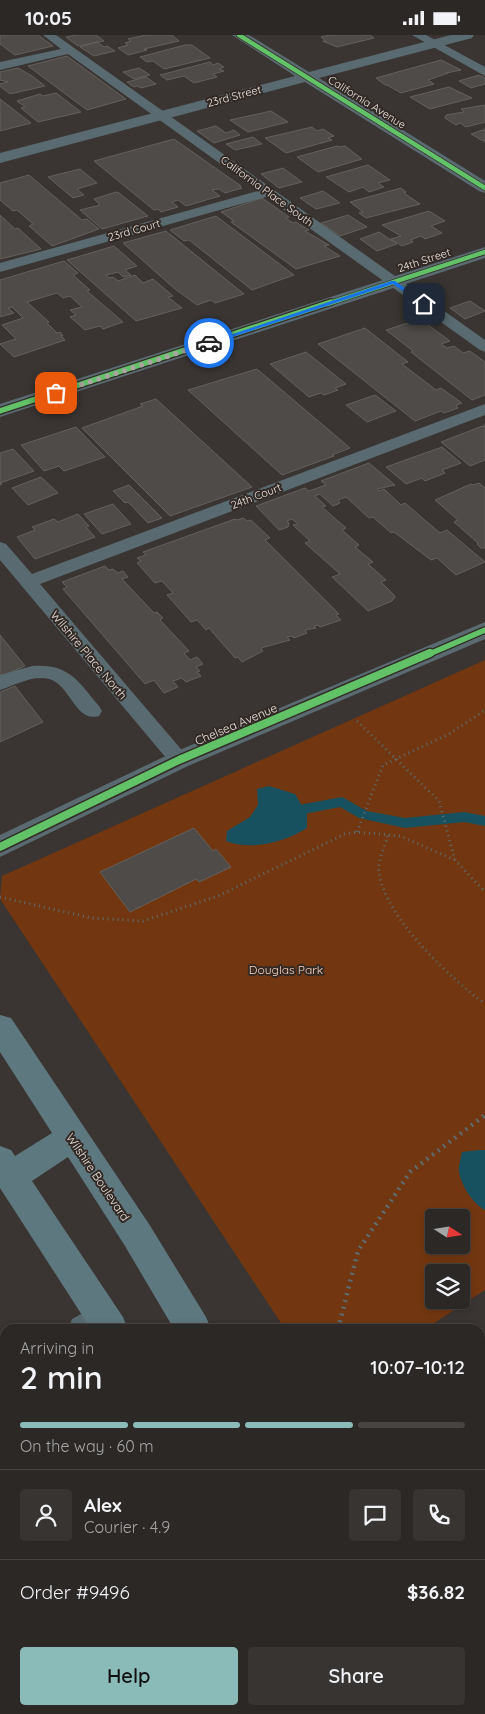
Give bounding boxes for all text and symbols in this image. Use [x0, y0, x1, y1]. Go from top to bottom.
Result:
text: 10:05 [25, 6, 72, 30]
street label: California Avenue [325, 72, 409, 132]
street label: 23rd Street [205, 82, 263, 110]
street label: California Place South [218, 153, 316, 229]
street label: 23rd Court [106, 216, 162, 244]
street label: 24th Street [396, 245, 452, 275]
pin [403, 283, 445, 325]
icon: home [410, 290, 438, 318]
courier [184, 318, 234, 368]
icon: car [195, 329, 223, 357]
pin [35, 372, 77, 414]
icon: bag [42, 379, 70, 407]
street label: 24th Court [229, 480, 283, 512]
street label: Wilshire Place North [47, 608, 131, 702]
street label: Chelsea Avenue [192, 700, 280, 748]
park label: Douglas Park [249, 962, 323, 977]
street label: Wilshire Boulevard [63, 1130, 133, 1224]
north arrow [425, 1209, 470, 1254]
map controls [425, 1209, 470, 1309]
button: layers [425, 1264, 470, 1309]
text: Arriving in [20, 1338, 94, 1358]
text: 10:07–10:12 [370, 1355, 465, 1379]
text: 2 min [20, 1357, 103, 1397]
text: On the way · 60 m [20, 1436, 154, 1456]
button: person [20, 1489, 72, 1541]
button: chat [349, 1489, 401, 1541]
button: phone [413, 1489, 465, 1541]
text: Alex [84, 1493, 122, 1517]
text: Courier · 4.9 [84, 1517, 170, 1537]
text: Order #9496 [20, 1580, 130, 1604]
text: $36.82 [407, 1580, 465, 1604]
button: Help [20, 1647, 238, 1705]
button: Share [248, 1647, 465, 1705]

